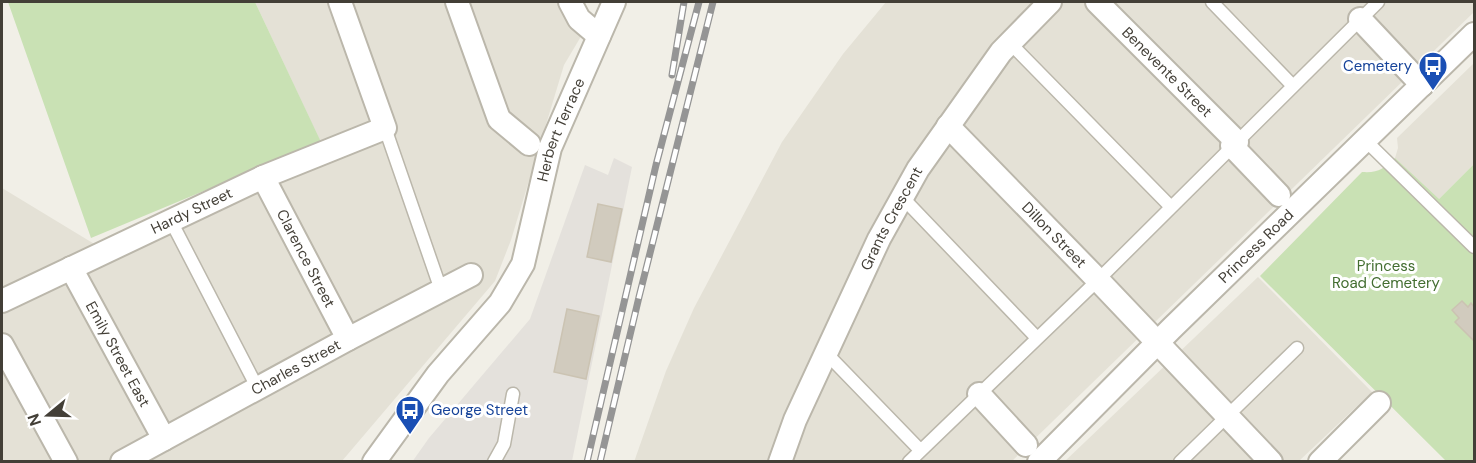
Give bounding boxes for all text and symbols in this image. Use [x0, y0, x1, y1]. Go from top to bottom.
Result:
street label: Benevente Street [1118, 23, 1217, 122]
bus stop icon: Cemetery [1417, 50, 1449, 92]
place label: Cemetery [1343, 56, 1413, 76]
street label: Herbert Terrace [532, 75, 589, 184]
street label: Grants Crescent [856, 163, 927, 274]
street label: Hardy Street [148, 183, 236, 239]
street label: Dillon Street [1017, 198, 1091, 272]
street label: Princess Road [1214, 205, 1298, 287]
street label: Clarence Street [272, 206, 340, 311]
park label: Princess Road Cemetery [1332, 256, 1441, 293]
street label: Emily Street East [81, 298, 155, 411]
street label: Charles Street [248, 335, 344, 400]
north arrow [18, 385, 78, 445]
bus stop icon: George Street [394, 394, 426, 436]
place label: George Street [431, 400, 528, 420]
text: N [22, 411, 46, 429]

